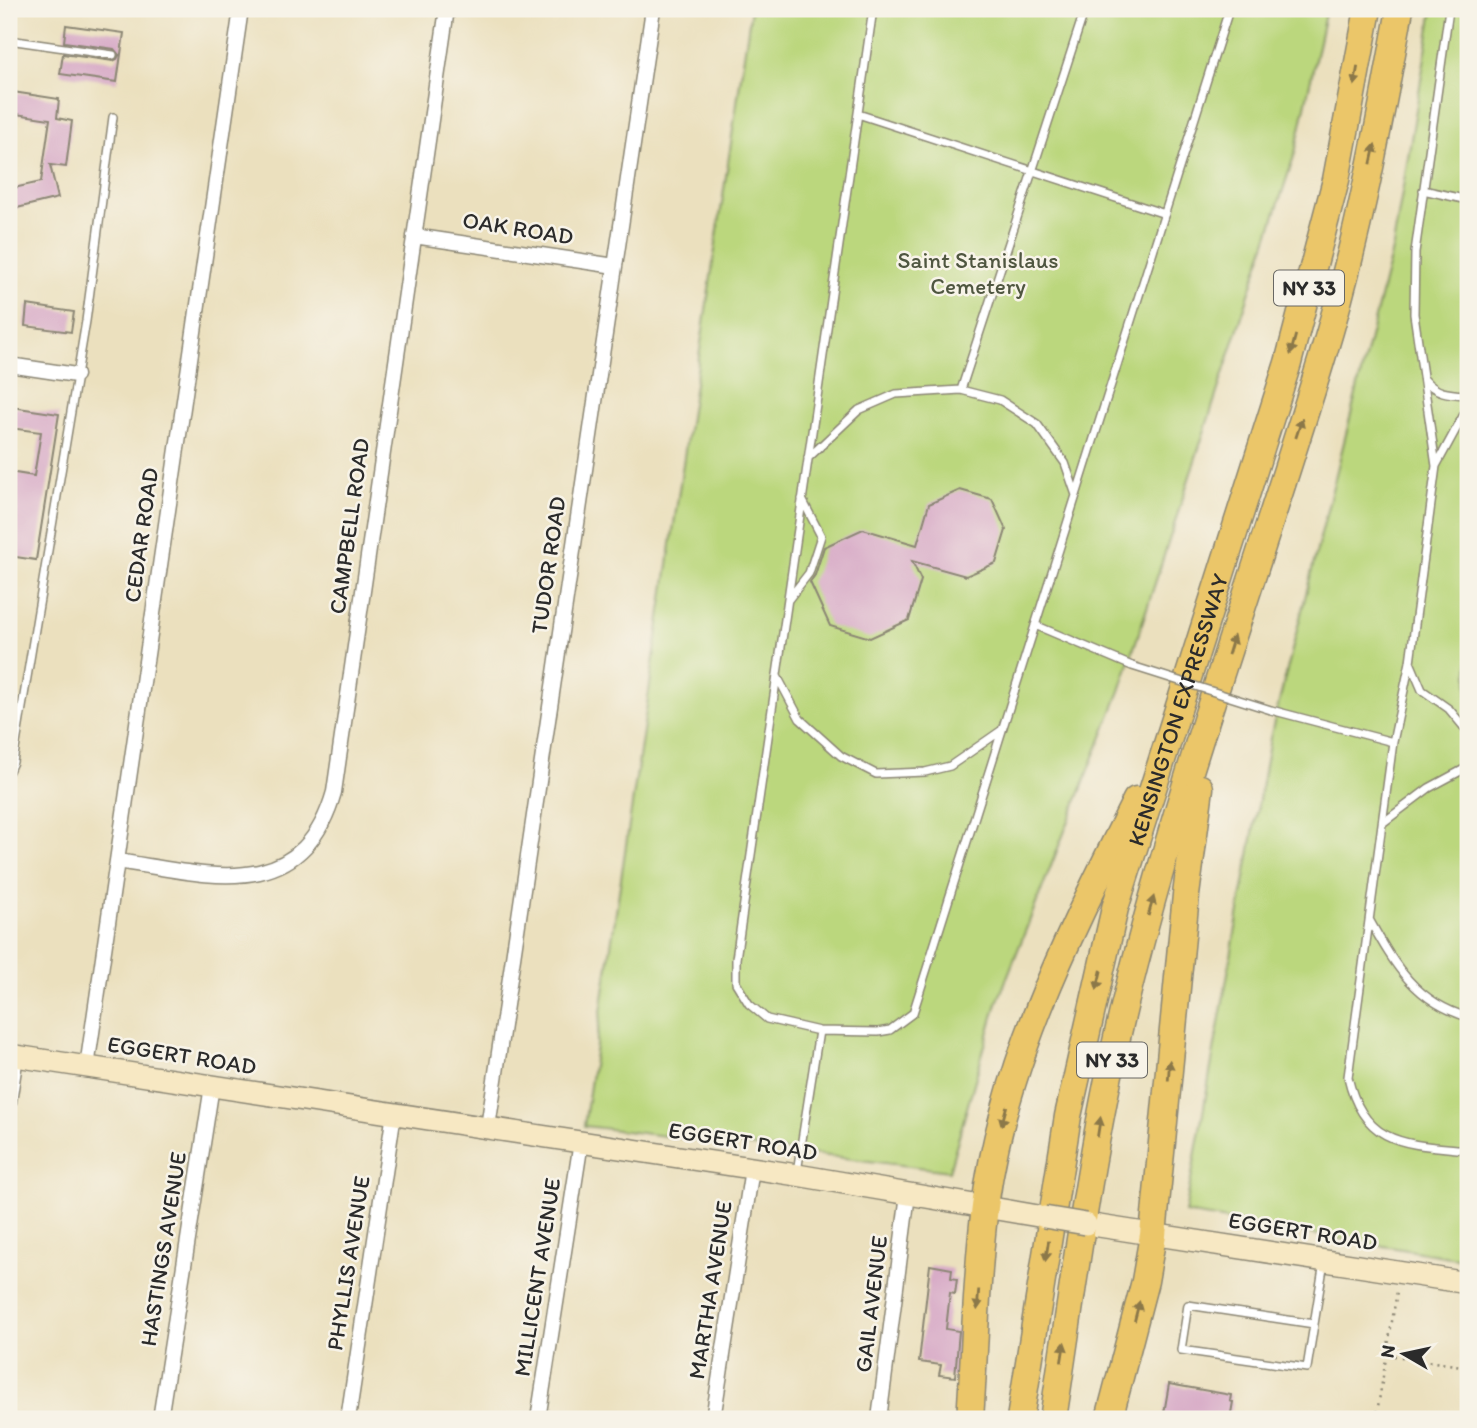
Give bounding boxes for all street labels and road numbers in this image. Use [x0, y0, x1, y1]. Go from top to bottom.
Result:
street label: OAK ROAD [460, 205, 576, 251]
road number: NY 33 [1274, 270, 1344, 306]
street label: CAMPBELL ROAD [323, 436, 375, 616]
street label: CEDAR ROAD [118, 466, 164, 604]
street label: TUDOR ROAD [525, 495, 571, 635]
street label: KENSINGTON EXPRESSWAY [1122, 570, 1234, 849]
street label: EGGERT ROAD [106, 1029, 258, 1081]
road number: NY 33 [1077, 1042, 1147, 1078]
street label: EGGERT ROAD [667, 1115, 819, 1167]
street label: HASTINGS AVENUE [134, 1150, 192, 1348]
street label: PHYLLIS AVENUE [320, 1173, 376, 1352]
street label: MILLICENT AVENUE [507, 1176, 567, 1378]
street label: MARTHA AVENUE [682, 1199, 738, 1381]
street label: EGGERT ROAD [1227, 1205, 1379, 1257]
street label: GAIL AVENUE [849, 1234, 893, 1374]

